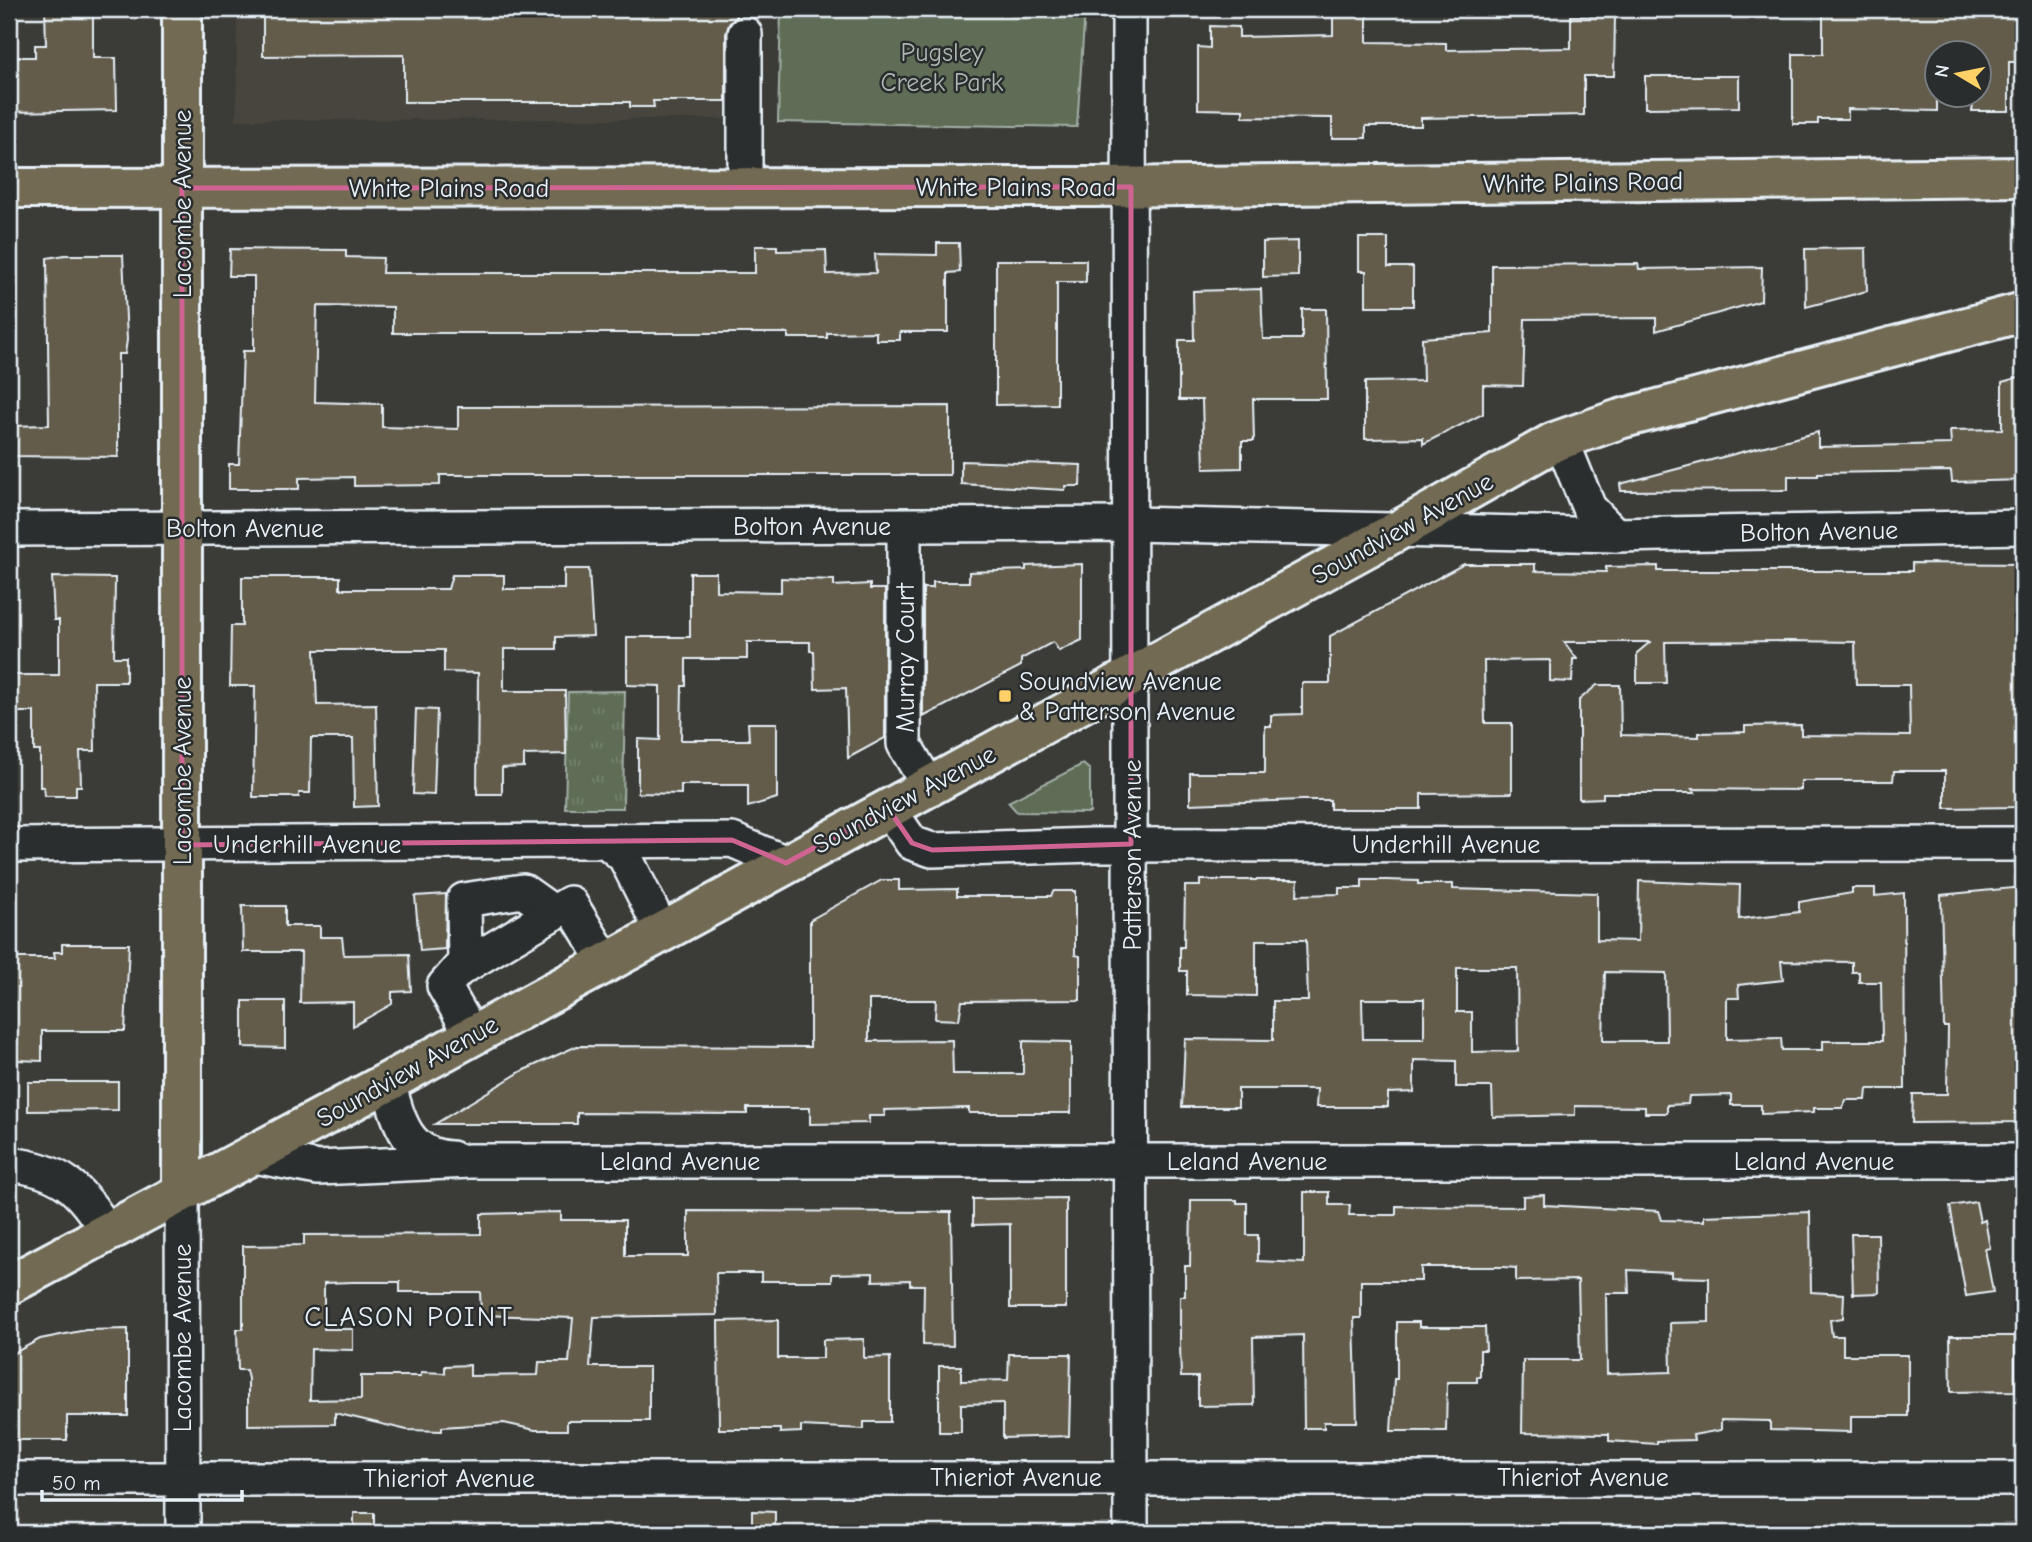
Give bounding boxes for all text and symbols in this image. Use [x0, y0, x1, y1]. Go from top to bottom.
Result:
park label: Pugsley Creek Park [881, 38, 1004, 98]
north arrow [1924, 38, 1994, 108]
text: N [1930, 63, 1954, 79]
street label: Lacombe Avenue [168, 110, 198, 298]
street label: White Plains Road [1483, 166, 1683, 200]
street label: White Plains Road [916, 173, 1116, 203]
street label: White Plains Road [349, 174, 549, 204]
street label: Soundview Avenue [1307, 467, 1498, 591]
street label: Bolton Avenue [733, 512, 891, 542]
street label: Bolton Avenue [166, 514, 324, 544]
street label: Bolton Avenue [1740, 516, 1898, 548]
street label: Murray Court [891, 582, 921, 733]
place label: Soundview Avenue & Patterson Avenue [1019, 667, 1236, 727]
street label: Lacombe Avenue [168, 677, 198, 865]
marker: Soundview Avenue & Patterson Avenue [997, 688, 1013, 704]
street label: Soundview Avenue [808, 739, 1001, 861]
street label: Patterson Avenue [1118, 759, 1148, 951]
street label: Underhill Avenue [213, 830, 401, 860]
street label: Underhill Avenue [1352, 830, 1540, 860]
street label: Soundview Avenue [312, 1010, 503, 1134]
street label: Leland Avenue [600, 1147, 760, 1177]
street label: Leland Avenue [1167, 1147, 1327, 1177]
street label: Leland Avenue [1734, 1147, 1894, 1177]
street label: Lacombe Avenue [168, 1244, 198, 1432]
district label: CLASON POINT [304, 1301, 514, 1333]
scale bar [42, 1458, 242, 1502]
street label: Thieriot Avenue [930, 1463, 1102, 1493]
street label: Thieriot Avenue [1497, 1463, 1669, 1493]
street label: Thieriot Avenue [363, 1464, 535, 1494]
text: 50 m [52, 1471, 101, 1495]

